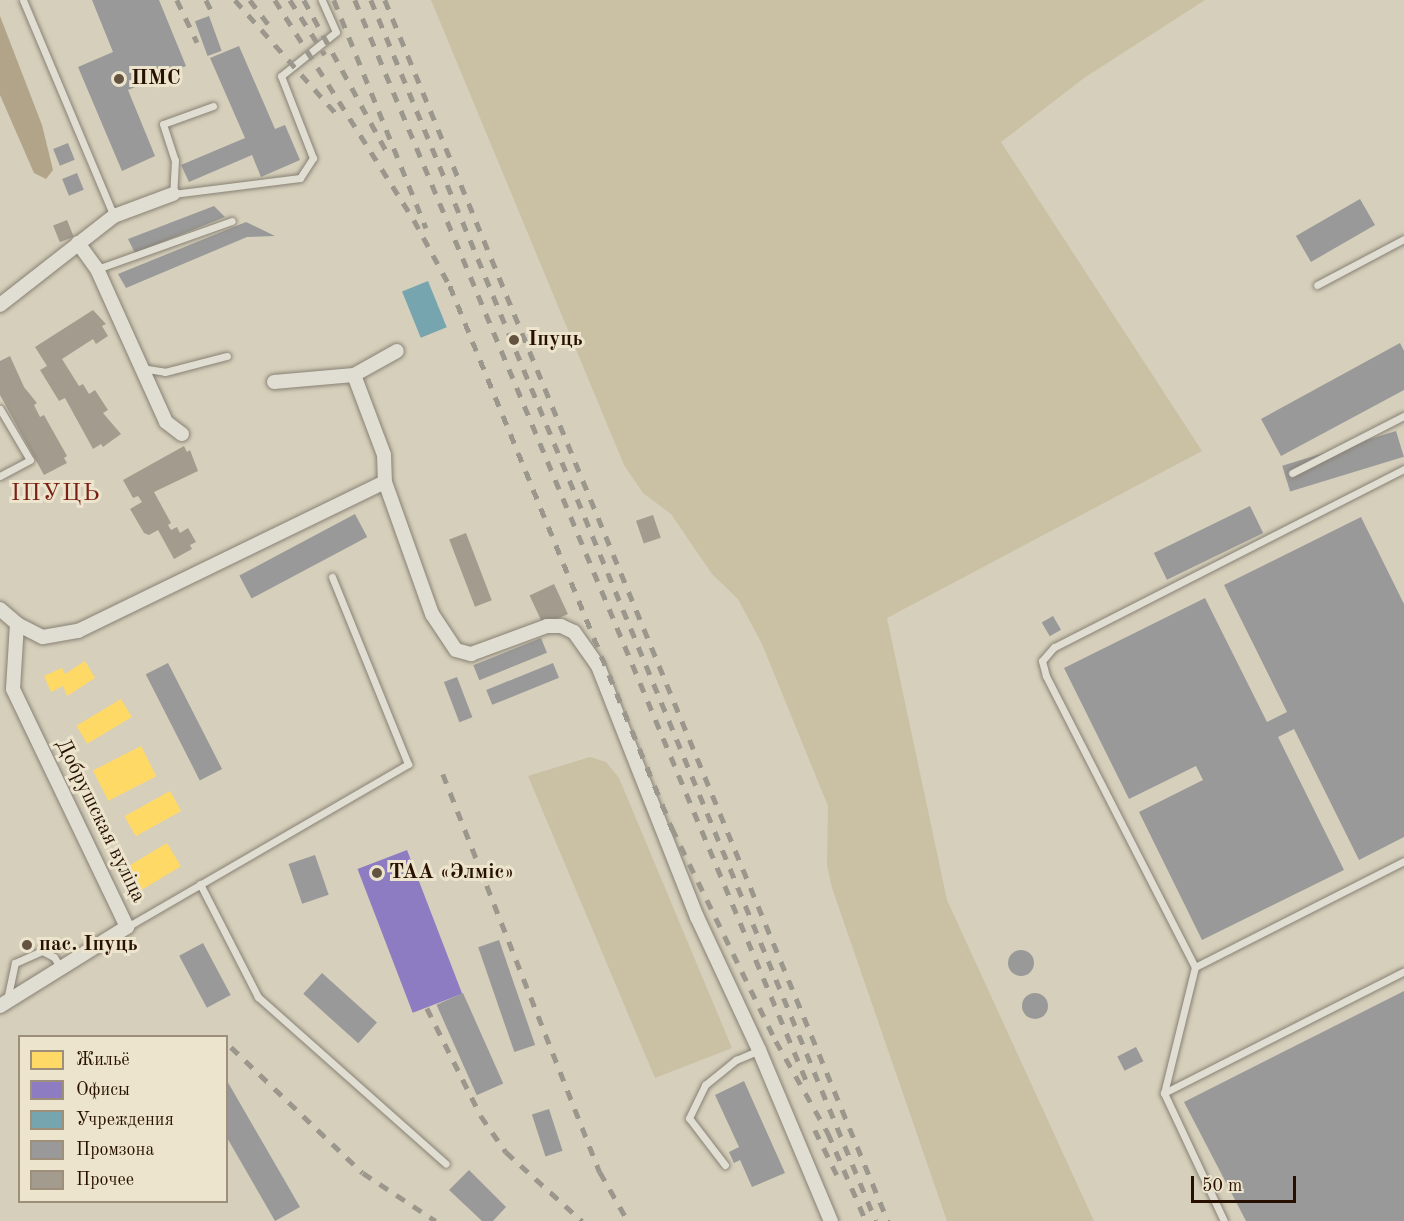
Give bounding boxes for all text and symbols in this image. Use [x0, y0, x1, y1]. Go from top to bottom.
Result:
place label: ПМС [131, 66, 181, 92]
marker: ПМС [112, 72, 126, 86]
place label: Іпуць [528, 327, 583, 353]
marker: Іпуць [505, 331, 523, 349]
district label: ІПУЦЬ [11, 481, 101, 509]
street label: Добрушская вуліца [49, 735, 151, 907]
place label: ТАА «Элміс» [389, 860, 514, 886]
marker: ТАА «Элміс» [370, 866, 384, 880]
place label: пас. Іпуць [39, 932, 138, 958]
marker: пас. Іпуць [20, 938, 34, 952]
legend [18, 1035, 228, 1203]
text: Жильё [76, 1051, 130, 1069]
text: Офисы [76, 1081, 130, 1099]
text: Учреждения [76, 1111, 174, 1129]
text: Промзона [76, 1141, 154, 1159]
scale bar [1194, 1164, 1299, 1202]
text: Прочее [76, 1171, 134, 1189]
text: 50 m [1202, 1177, 1242, 1195]

